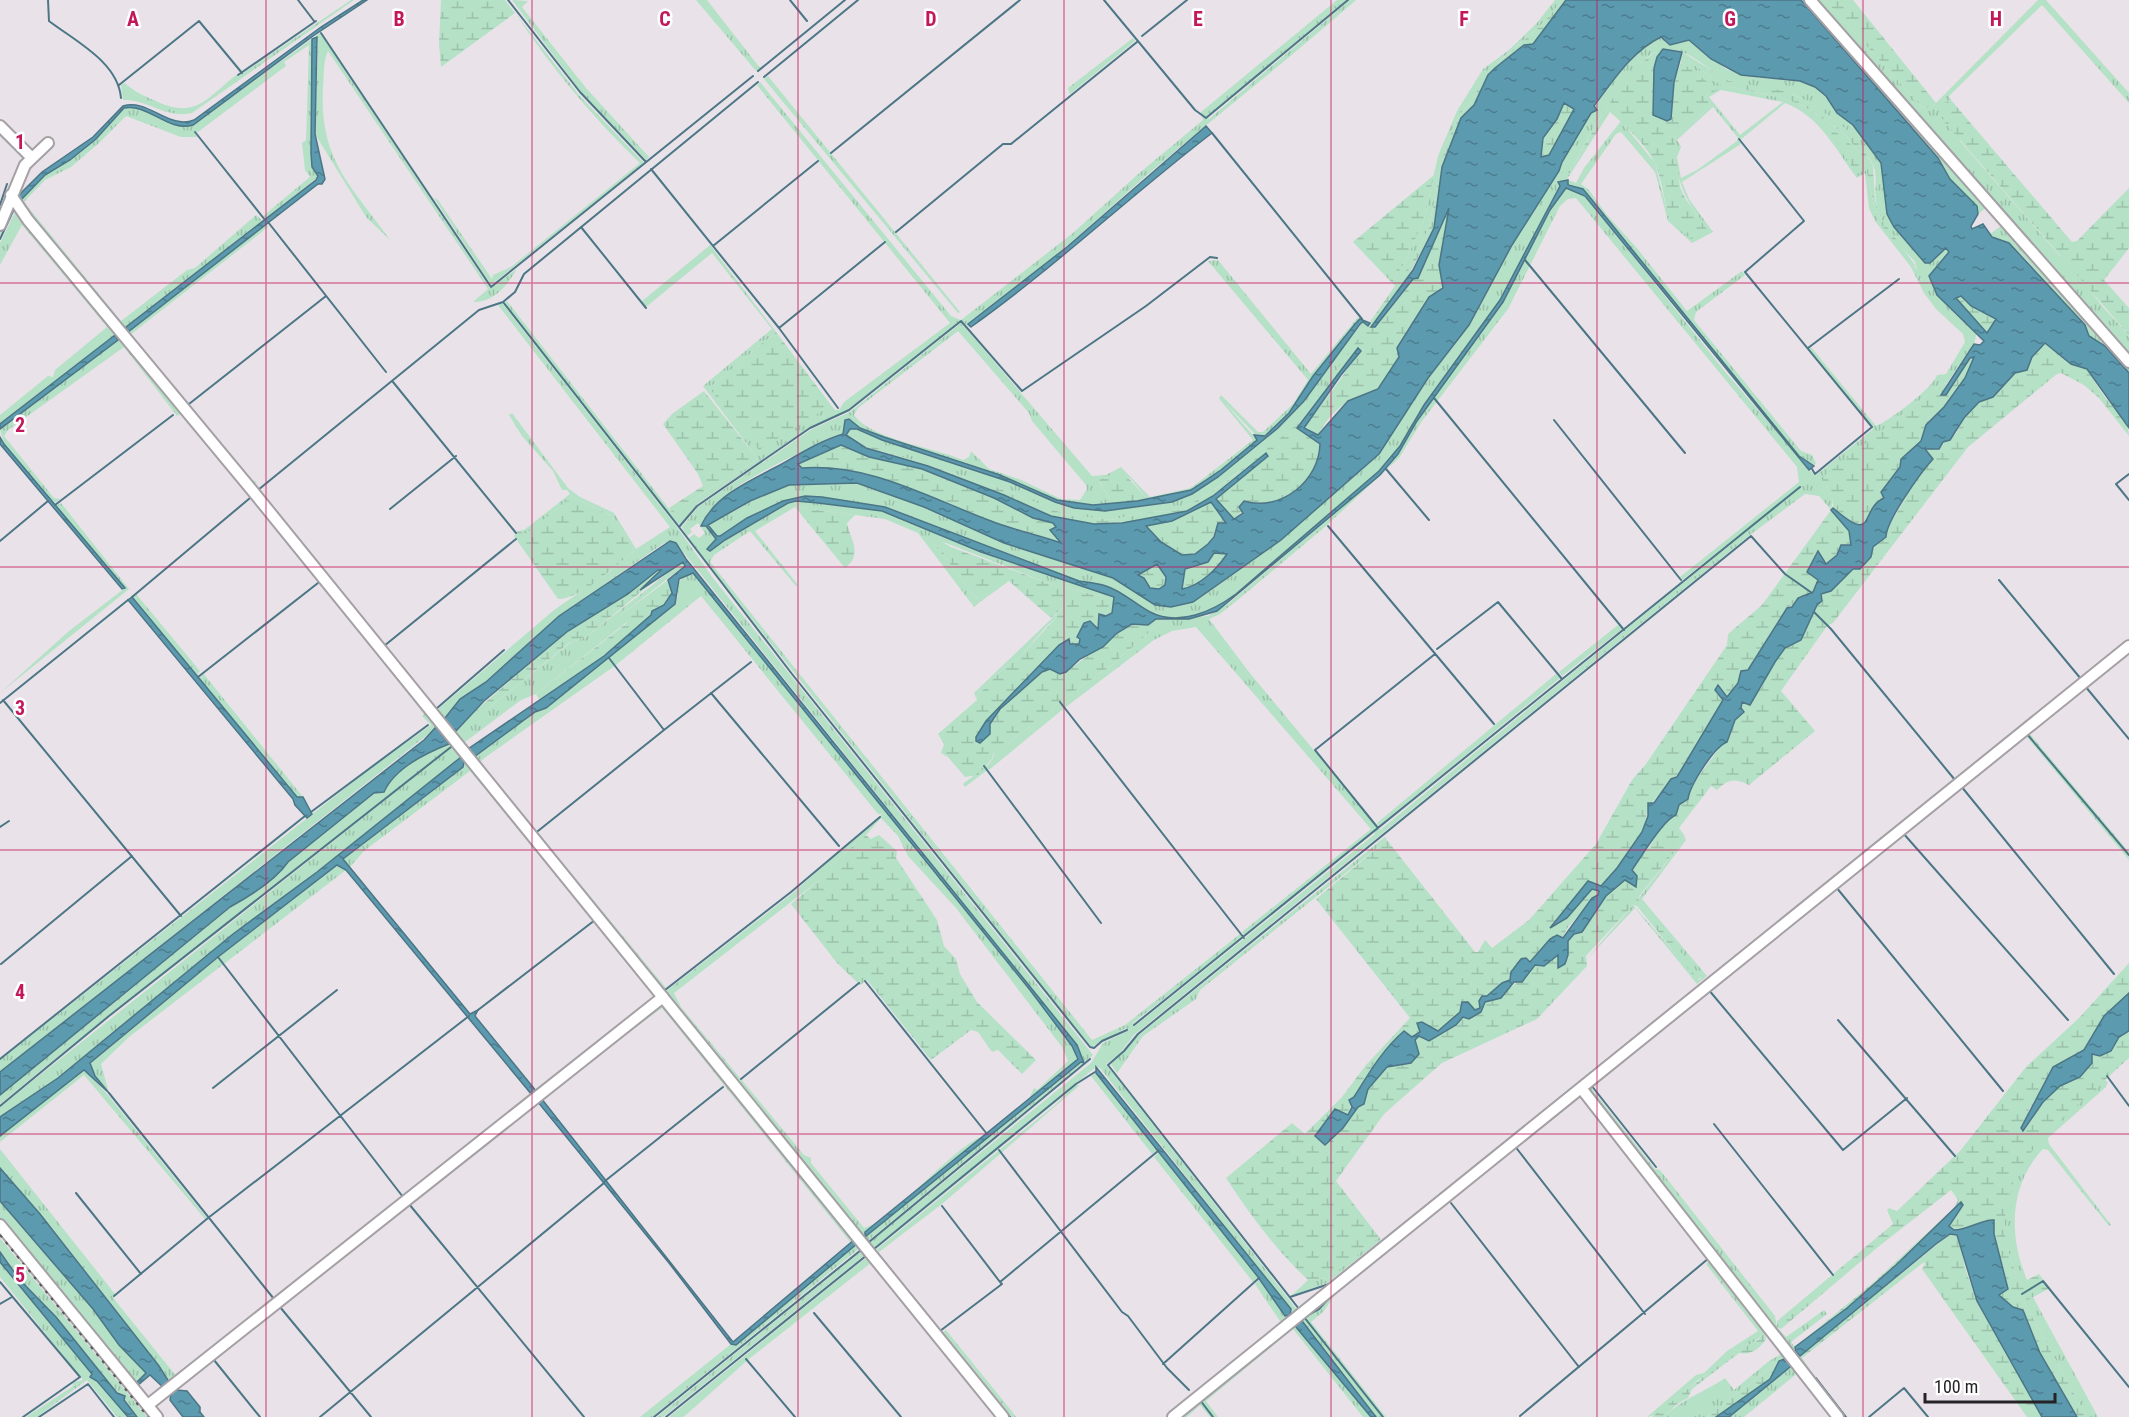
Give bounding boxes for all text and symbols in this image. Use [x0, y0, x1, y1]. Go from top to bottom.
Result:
text: A [127, 7, 139, 31]
text: B [393, 7, 405, 31]
text: C [659, 7, 671, 31]
text: D [925, 7, 937, 31]
text: E [1193, 7, 1203, 31]
text: F [1459, 7, 1469, 31]
text: G [1724, 7, 1736, 31]
text: H [1990, 7, 2002, 31]
text: 1 [15, 130, 25, 154]
text: 2 [15, 413, 25, 437]
text: 3 [15, 696, 25, 720]
text: 4 [15, 980, 25, 1004]
text: 5 [15, 1263, 25, 1287]
scale bar [1925, 1366, 2056, 1404]
text: 100 m [1934, 1376, 1978, 1397]

